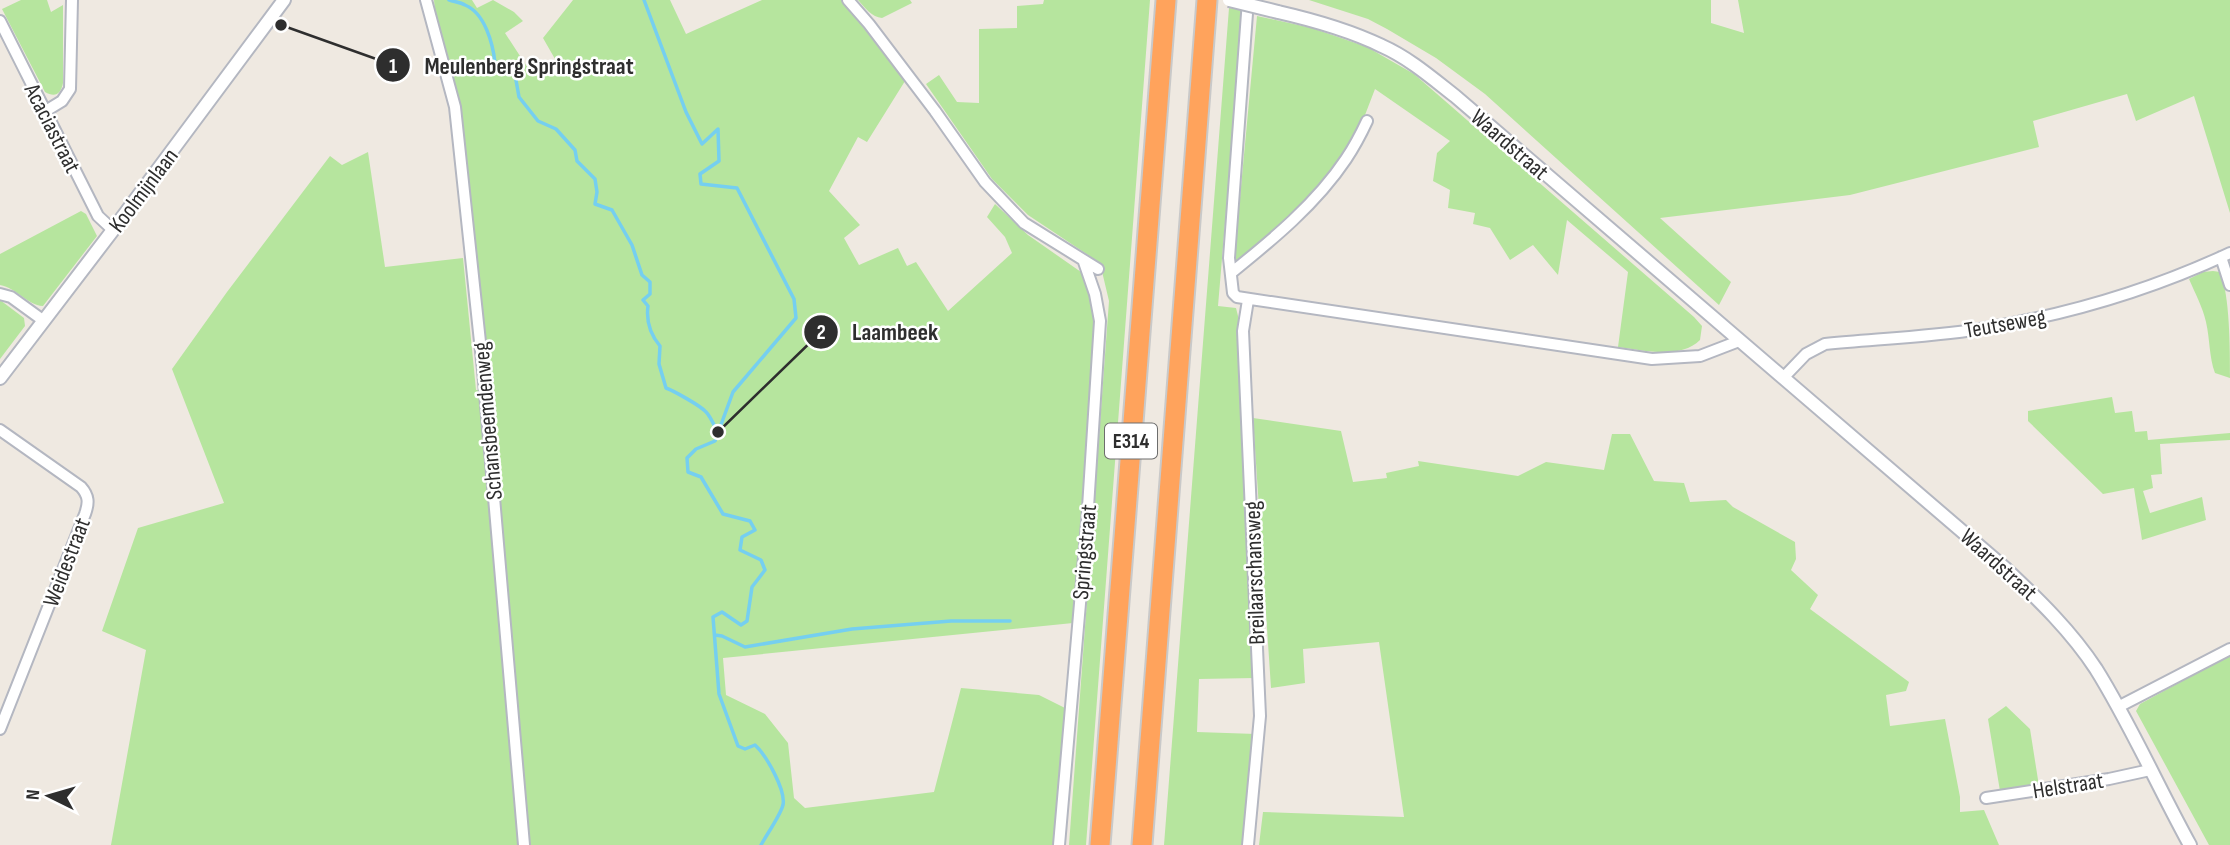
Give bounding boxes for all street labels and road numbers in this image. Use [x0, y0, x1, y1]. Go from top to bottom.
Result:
street label: Acaciastraat [17, 78, 86, 178]
street label: Waardstraat [1465, 103, 1554, 186]
street label: Koolmijnlaan [103, 143, 185, 238]
street label: Teutseweg [1962, 303, 2048, 345]
street label: Schansbeemdenweg [467, 341, 509, 501]
road number: E314 [1105, 424, 1157, 458]
street label: Breilaarschansweg [1238, 501, 1271, 645]
street label: Springstraat [1067, 503, 1103, 601]
street label: Weidestraat [37, 514, 97, 611]
street label: Waardstraat [1954, 523, 2043, 607]
street label: Helstraat [2031, 767, 2106, 805]

